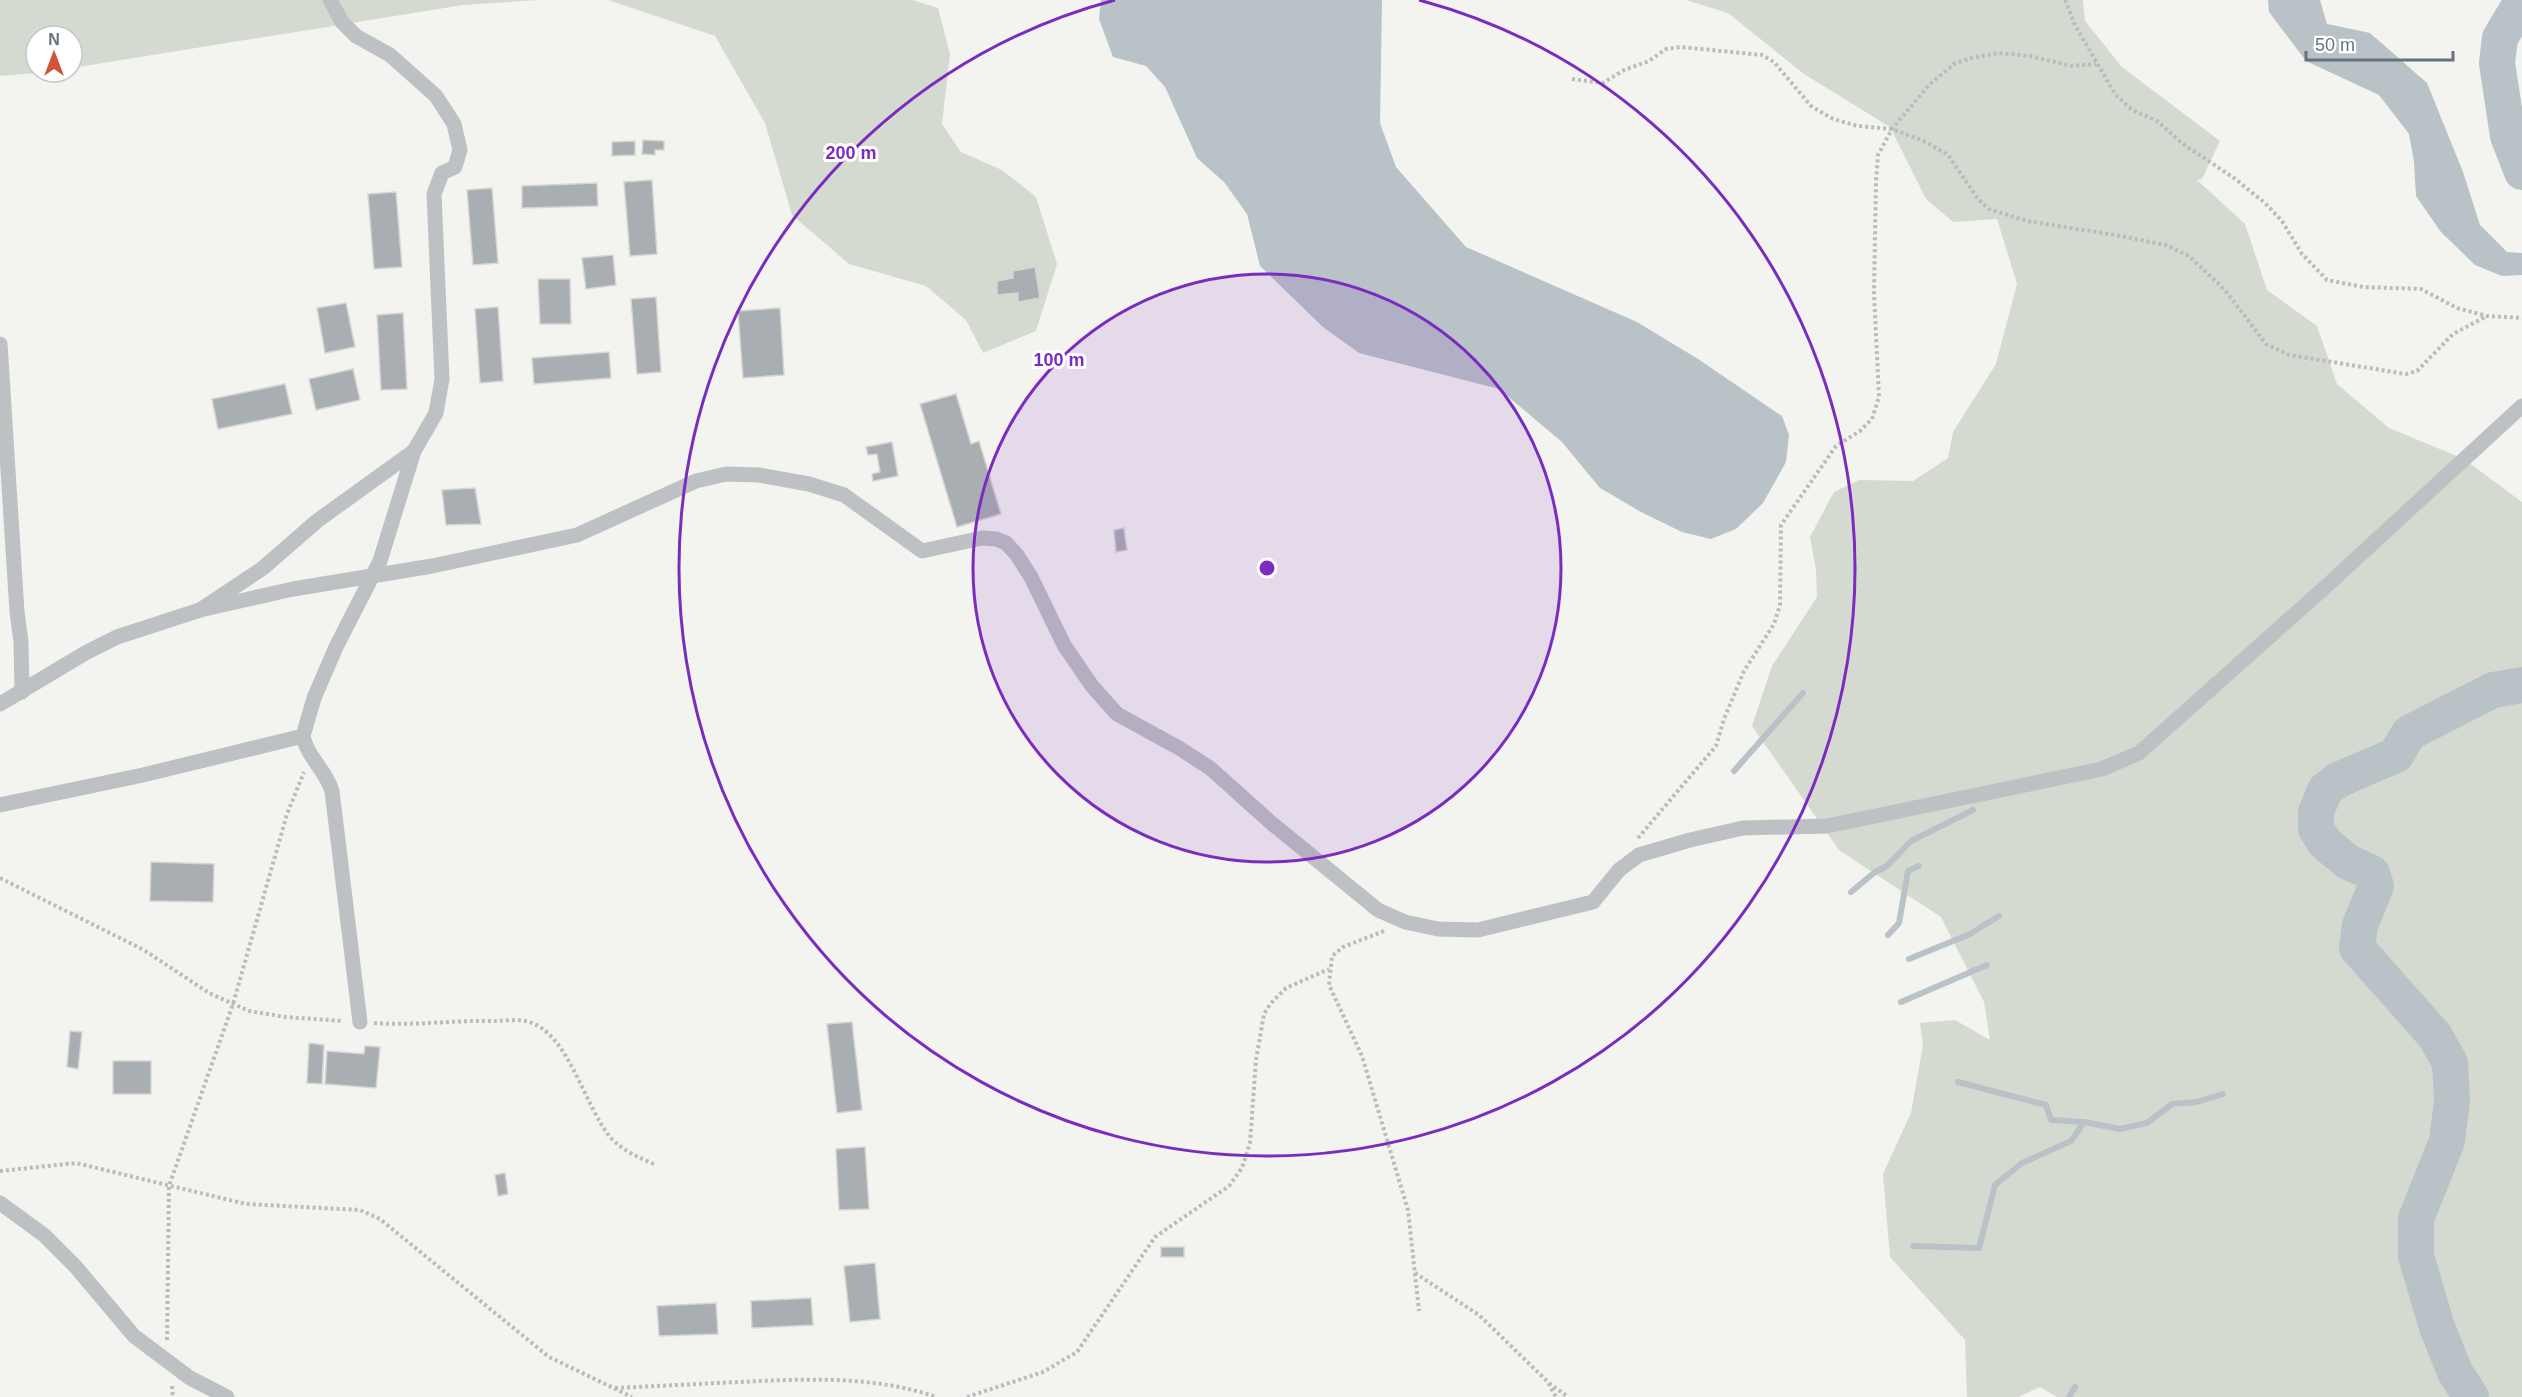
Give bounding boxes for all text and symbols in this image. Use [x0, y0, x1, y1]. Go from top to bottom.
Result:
north arrow [24, 24, 84, 84]
scale bar [2306, 24, 2453, 62]
text: N [48, 31, 60, 48]
text: 50 m [2315, 35, 2355, 55]
text: 200 m [825, 143, 877, 163]
text: 100 m [1033, 350, 1085, 370]
centre of rings [1257, 558, 1277, 578]

